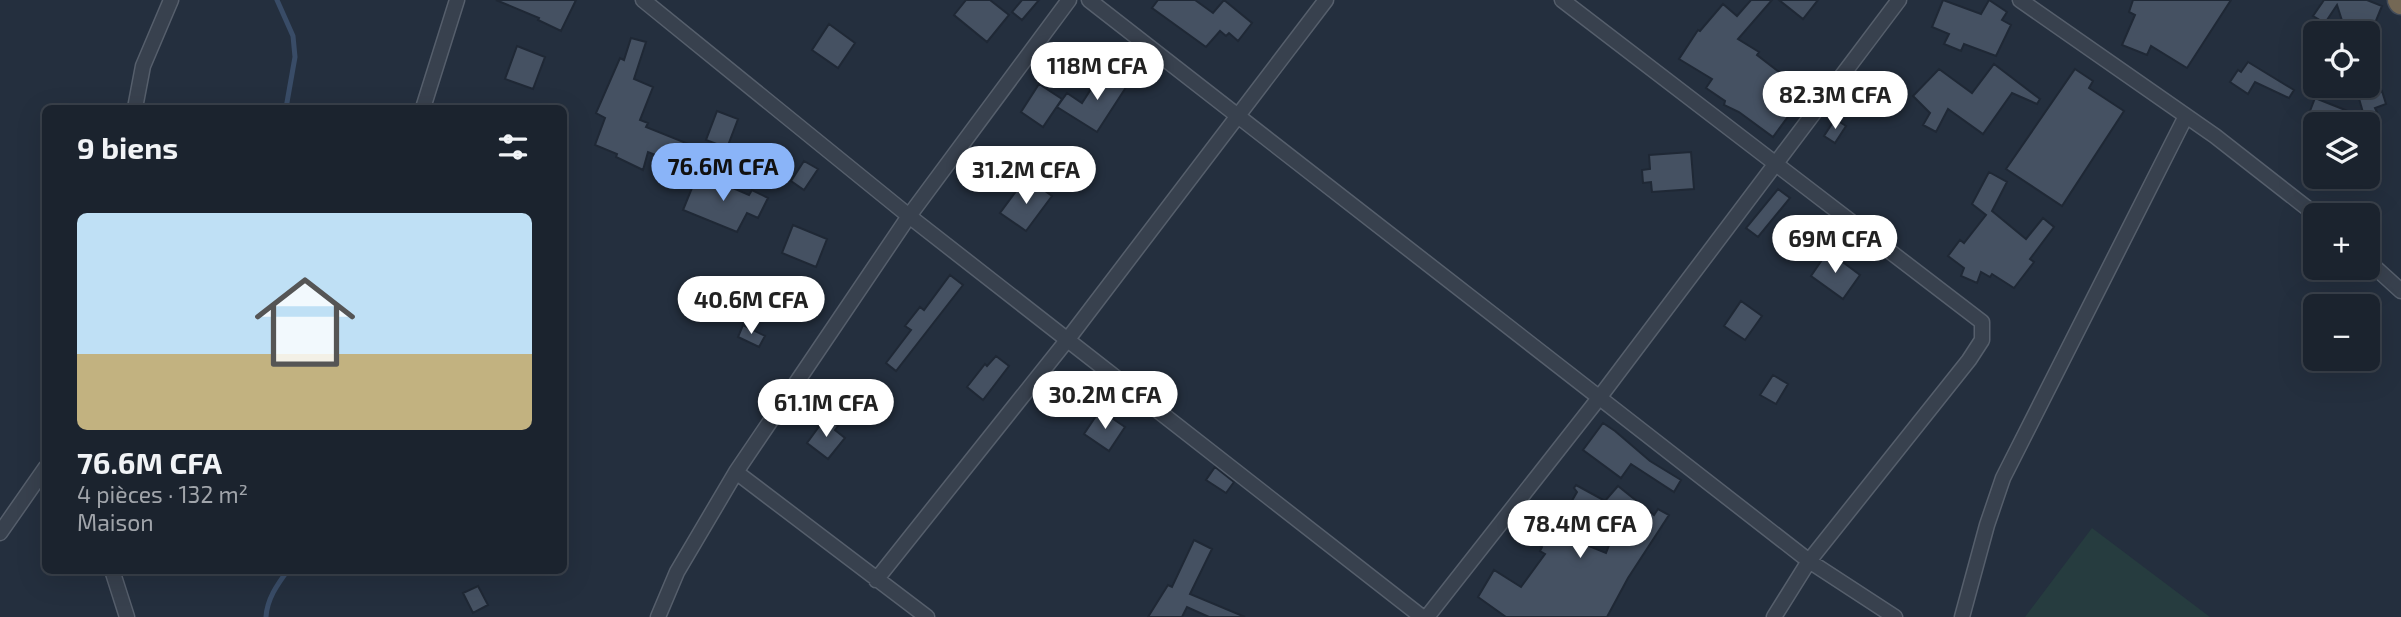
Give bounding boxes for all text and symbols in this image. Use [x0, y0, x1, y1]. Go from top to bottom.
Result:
map controls [2303, 21, 2380, 371]
button: locate [2303, 21, 2380, 98]
pin: 118M CFA [1025, 42, 1169, 102]
text: 118M CFA [1047, 51, 1147, 79]
pin: 82.3M CFA [1755, 72, 1915, 131]
text: 82.3M CFA [1779, 80, 1891, 108]
button: layers [2303, 112, 2380, 189]
icon: filters [494, 128, 532, 166]
text: 9 biens [77, 129, 178, 165]
pin: 76.6M CFA [643, 144, 803, 203]
pin: 31.2M CFA [946, 146, 1106, 206]
text: 76.6M CFA [667, 152, 779, 180]
text: 31.2M CFA [972, 155, 1080, 183]
button: + [2303, 203, 2380, 280]
pin: 69M CFA [1770, 216, 1900, 275]
text: 69M CFA [1788, 224, 1882, 252]
icon: home [242, 259, 368, 385]
pin: 40.6M CFA [671, 276, 831, 336]
text: 40.6M CFA [694, 285, 808, 313]
button: − [2303, 294, 2380, 371]
pin: 30.2M CFA [1025, 372, 1185, 431]
pin: 61.1M CFA [746, 380, 906, 439]
text: 30.2M CFA [1049, 380, 1161, 408]
text: 61.1M CFA [774, 388, 878, 416]
text: 76.6M CFA [77, 444, 222, 480]
text: 4 pièces · 132 m² [77, 480, 248, 508]
pin: 78.4M CFA [1500, 500, 1660, 560]
text: Maison [77, 508, 154, 536]
text: 78.4M CFA [1524, 509, 1636, 537]

